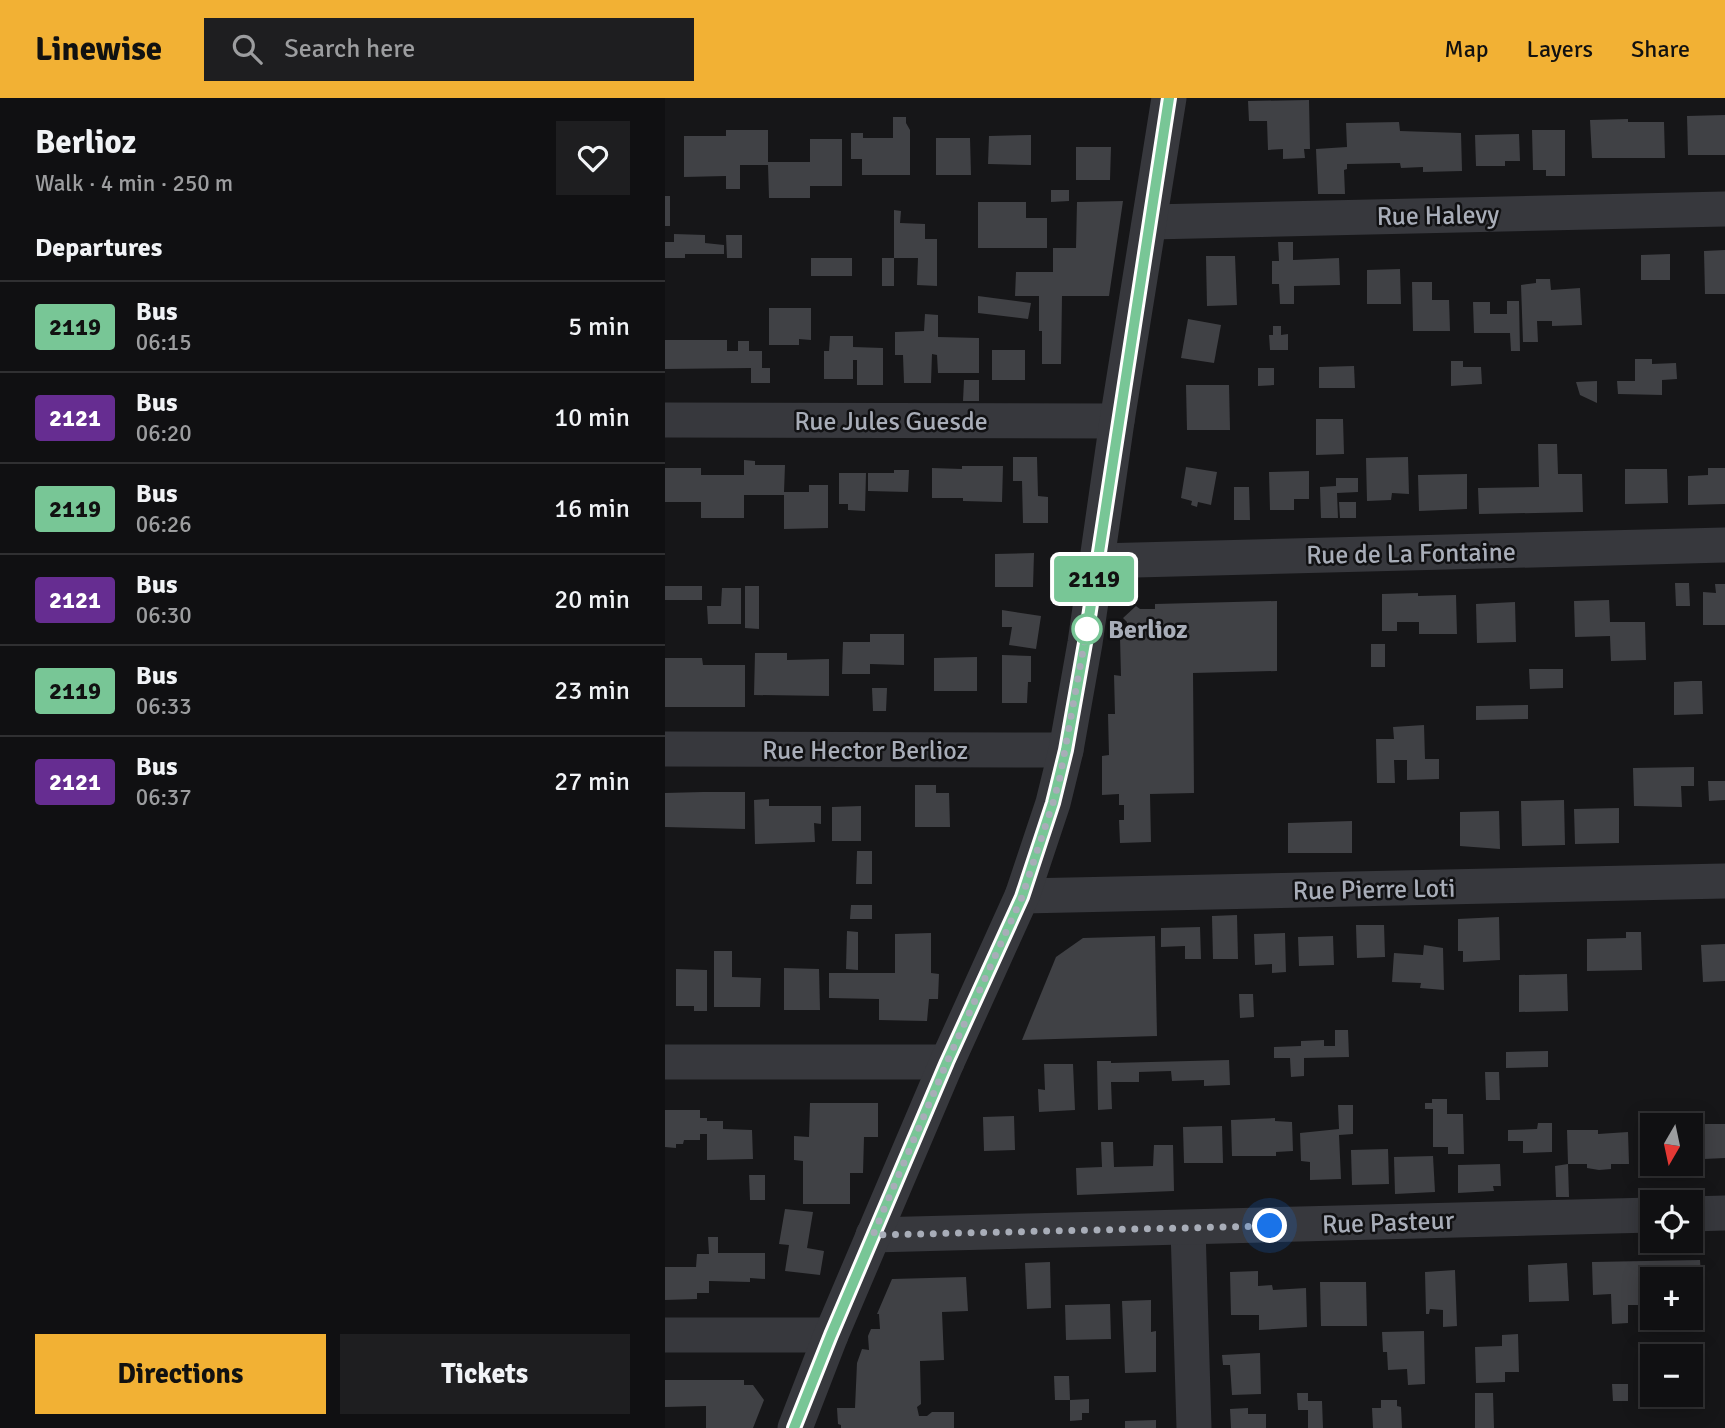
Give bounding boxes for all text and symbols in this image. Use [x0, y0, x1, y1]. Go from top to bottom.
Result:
search box [204, 18, 694, 81]
text: Linewise [35, 29, 162, 70]
icon: search [228, 30, 266, 68]
text: Search here [284, 33, 415, 65]
text: Map [1444, 34, 1489, 64]
text: Layers [1527, 34, 1593, 64]
text: Share [1631, 34, 1690, 64]
button: heart [556, 121, 630, 195]
text: Berlioz [35, 122, 136, 163]
text: Walk · 4 min · 250 m [35, 169, 233, 198]
street label: Rue Halevy [1376, 199, 1500, 233]
text: Departures [35, 232, 162, 264]
text: Bus [136, 296, 178, 328]
text: 5 min [568, 311, 630, 343]
text: 2119 [49, 312, 101, 342]
text: 06:15 [136, 328, 192, 357]
text: Bus [136, 387, 178, 419]
text: 10 min [554, 402, 630, 434]
text: 2121 [49, 403, 101, 433]
street label: Rue Jules Guesde [794, 406, 988, 438]
text: 06:20 [136, 419, 192, 448]
text: Bus [136, 478, 178, 510]
text: 16 min [554, 493, 630, 525]
text: 2119 [49, 494, 101, 524]
text: 06:26 [136, 510, 192, 539]
street label: Rue de La Fontaine [1306, 536, 1516, 572]
line badge: 2119 [1045, 556, 1143, 602]
text: 2119 [1068, 564, 1120, 594]
text: Bus [136, 569, 178, 601]
text: 20 min [554, 584, 630, 616]
text: 2121 [49, 585, 101, 615]
text: 06:30 [136, 601, 192, 630]
marker: Berlioz [1072, 614, 1102, 644]
place label: Berlioz [1108, 614, 1188, 646]
text: Bus [136, 660, 178, 692]
text: 23 min [554, 675, 630, 707]
text: 2119 [49, 676, 101, 706]
text: 06:33 [136, 692, 192, 721]
street label: Rue Hector Berlioz [762, 735, 968, 767]
text: Bus [136, 751, 178, 783]
text: 27 min [554, 766, 630, 798]
text: 2121 [49, 767, 101, 797]
text: 06:37 [136, 783, 192, 812]
street label: Rue Pierre Loti [1292, 873, 1456, 907]
north arrow [1640, 1113, 1703, 1176]
map controls [1640, 1113, 1703, 1407]
button: locate [1640, 1190, 1703, 1253]
street label: Rue Pasteur [1321, 1205, 1455, 1241]
your location [1252, 1208, 1287, 1243]
button: + [1640, 1267, 1703, 1330]
button: Directions [35, 1334, 326, 1414]
button: Tickets [340, 1334, 630, 1414]
button: − [1640, 1344, 1703, 1407]

